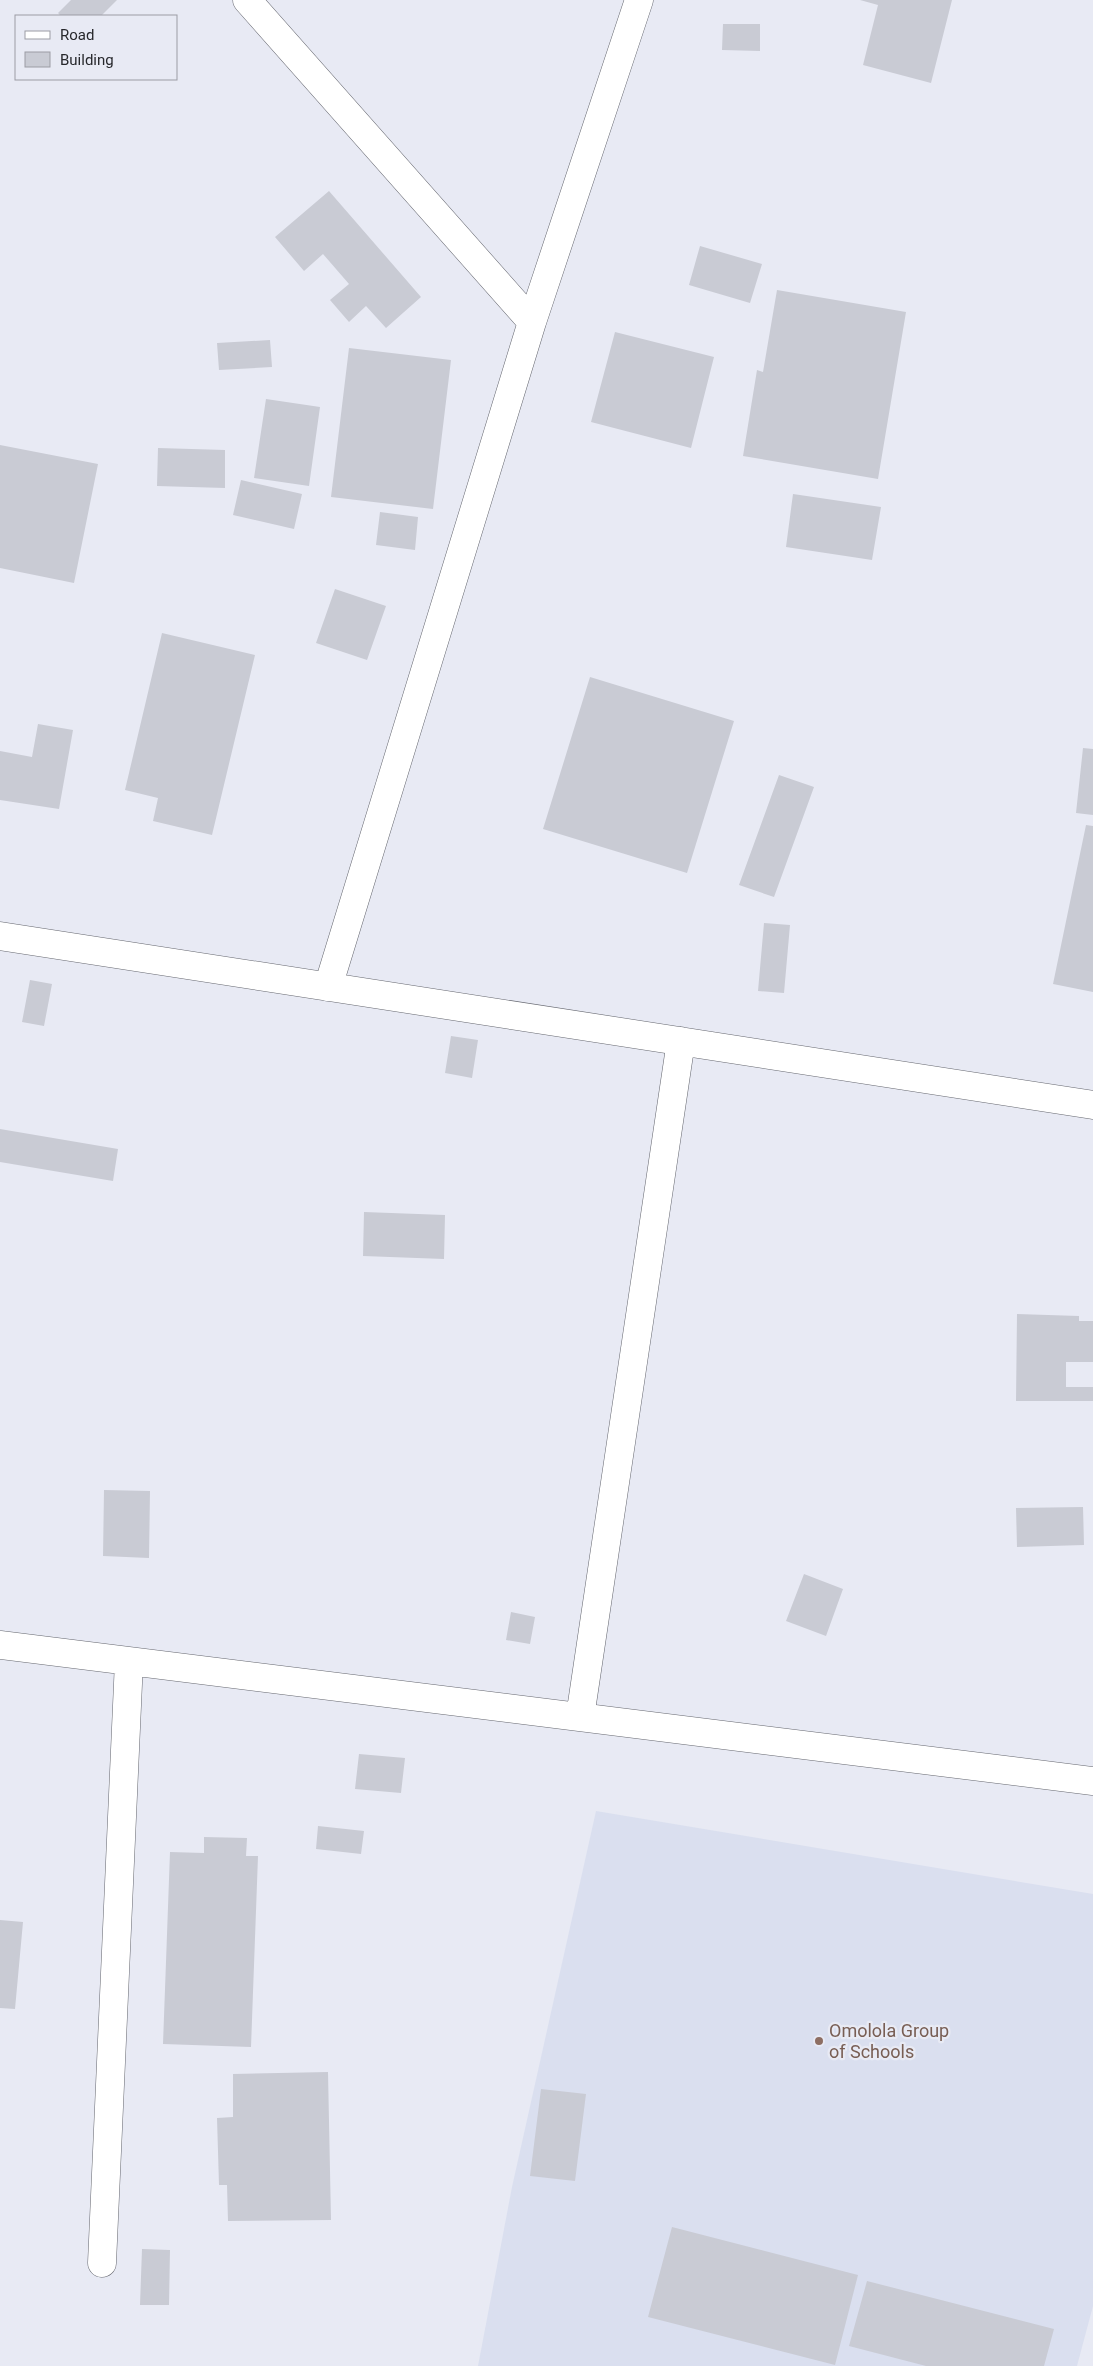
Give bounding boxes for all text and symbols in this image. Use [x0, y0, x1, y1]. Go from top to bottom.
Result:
legend [15, 15, 178, 80]
text: Road [60, 26, 94, 44]
text: Building [60, 51, 114, 69]
place label: Omolola Group of Schools [829, 2020, 949, 2062]
marker: Omolola Group of Schools [813, 2035, 825, 2047]

